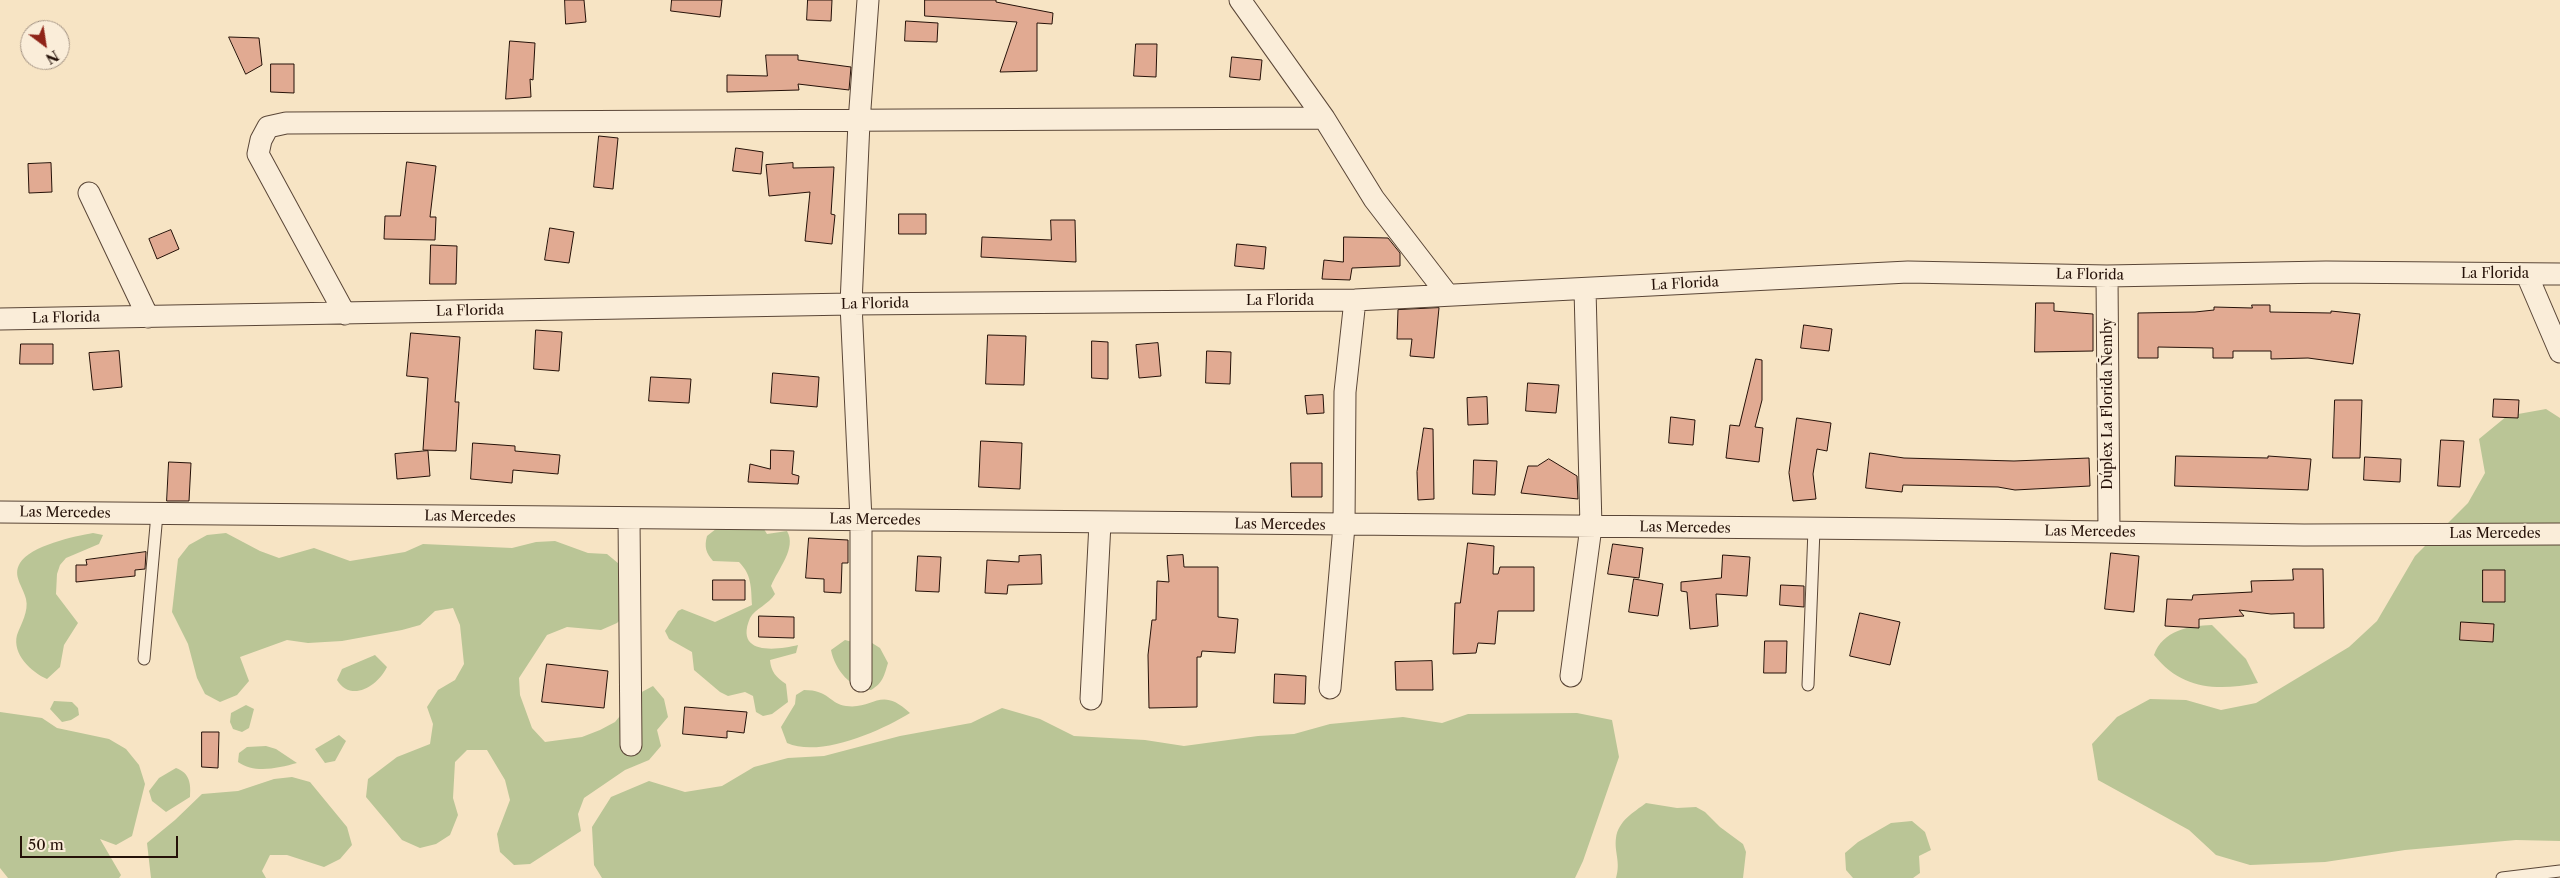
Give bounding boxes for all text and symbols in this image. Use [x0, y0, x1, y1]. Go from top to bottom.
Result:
north arrow [20, 20, 70, 70]
text: N [42, 46, 62, 68]
street label: La Florida [2056, 266, 2124, 284]
street label: La Florida [2461, 266, 2529, 282]
street label: La Florida [1651, 274, 1719, 294]
street label: La Florida [1246, 293, 1314, 309]
street label: La Florida [841, 295, 909, 313]
street label: La Florida [436, 302, 504, 320]
street label: La Florida [32, 309, 100, 327]
street label: Dúplex La Florida Ñemby [2100, 318, 2116, 490]
street label: Las Mercedes [19, 504, 111, 522]
street label: Las Mercedes [424, 508, 516, 526]
street label: Las Mercedes [829, 511, 921, 529]
street label: Las Mercedes [1234, 516, 1326, 534]
street label: Las Mercedes [1639, 519, 1731, 537]
street label: Las Mercedes [2044, 523, 2136, 541]
street label: Las Mercedes [2449, 526, 2541, 542]
scale bar [22, 826, 180, 858]
text: 50 m [28, 835, 64, 854]

